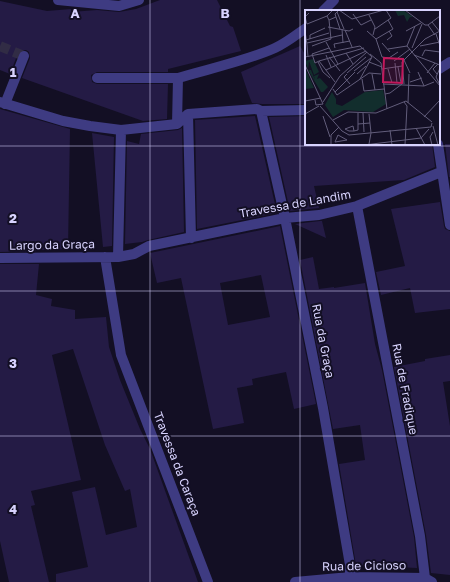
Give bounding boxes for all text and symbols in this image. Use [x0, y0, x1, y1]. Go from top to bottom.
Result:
text: A [70, 5, 80, 21]
text: B [220, 5, 230, 21]
inset map [305, 10, 440, 145]
text: 1 [10, 64, 17, 80]
street label: Travessa de Landim [238, 186, 352, 221]
text: 2 [9, 210, 17, 226]
street label: Largo da Graça [9, 236, 95, 253]
street label: Rua da Graça [309, 303, 338, 379]
street label: Rua de Fradique [389, 342, 422, 436]
text: 3 [9, 355, 17, 371]
street label: Travessa da Caraça [151, 410, 204, 518]
text: 4 [9, 501, 17, 517]
street label: Rua de Cicioso [322, 557, 406, 574]

